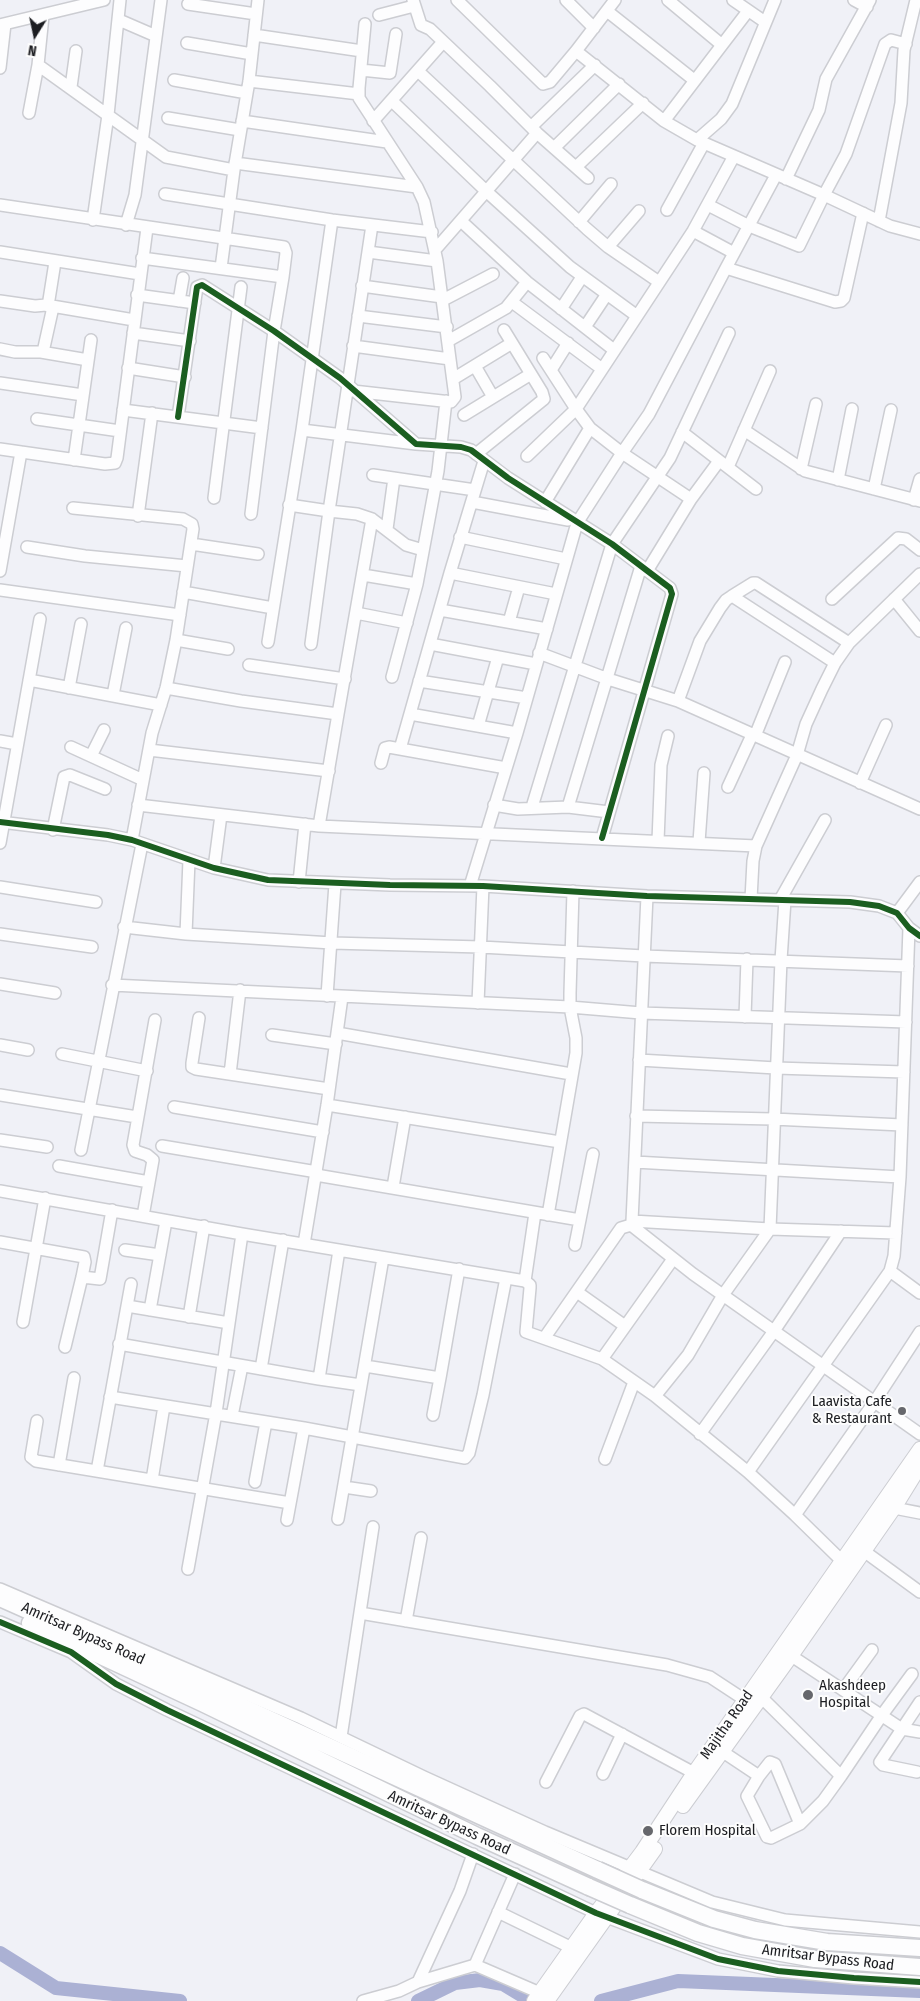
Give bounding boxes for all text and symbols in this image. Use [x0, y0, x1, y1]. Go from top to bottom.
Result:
north arrow [10, 10, 60, 60]
text: N [27, 41, 38, 59]
place label: Laavista Cafe & Restaurant [812, 1393, 892, 1428]
marker: Laavista Cafe & Restaurant [896, 1405, 908, 1417]
street label: Amritsar Bypass Road [19, 1599, 147, 1669]
place label: Akashdeep Hospital [819, 1677, 886, 1712]
street label: Majitha Road [697, 1687, 757, 1763]
marker: Akashdeep Hospital [801, 1688, 815, 1702]
street label: Amritsar Bypass Road [385, 1787, 513, 1859]
place label: Florem Hospital [659, 1822, 756, 1840]
marker: Florem Hospital [641, 1824, 655, 1838]
street label: Amritsar Bypass Road [761, 1941, 895, 1975]

